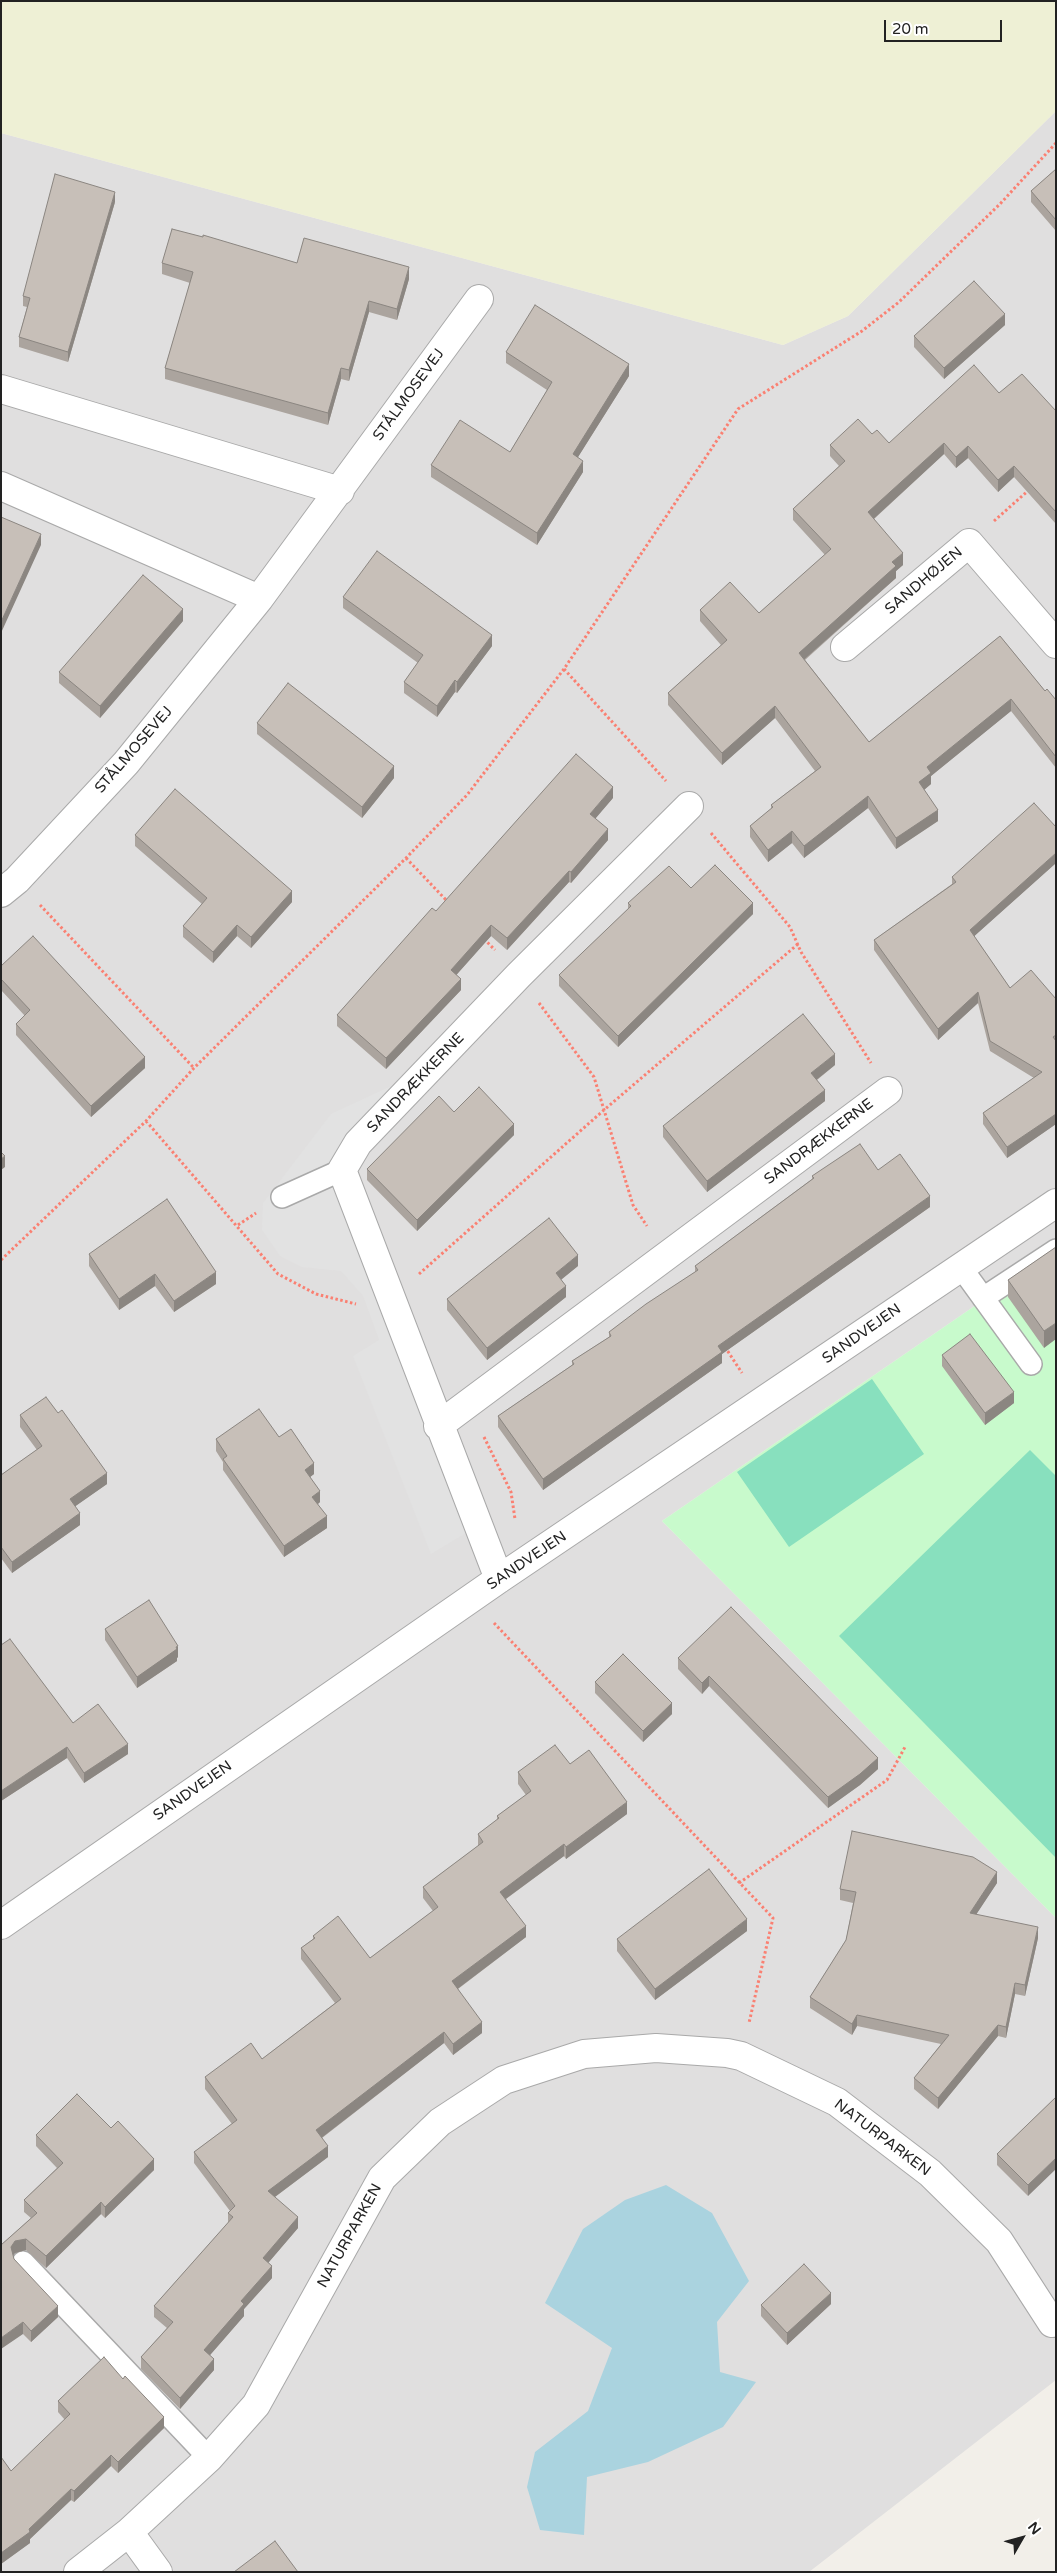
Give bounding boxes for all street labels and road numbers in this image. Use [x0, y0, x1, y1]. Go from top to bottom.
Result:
street label: STÅLMOSEVEJ [370, 346, 448, 444]
street label: SANDHØJEN [882, 543, 966, 619]
street label: STÅLMOSEVEJ [91, 703, 177, 797]
street label: SANDRÆKKERNE [364, 1029, 468, 1137]
street label: SANDRÆKKERNE [761, 1095, 877, 1189]
street label: SANDVEJEN [819, 1300, 905, 1368]
street label: SANDVEJEN [484, 1528, 570, 1594]
street label: SANDVEJEN [150, 1757, 236, 1825]
street label: NATURPARKEN [830, 2096, 934, 2180]
street label: NATURPARKEN [314, 2181, 386, 2291]

